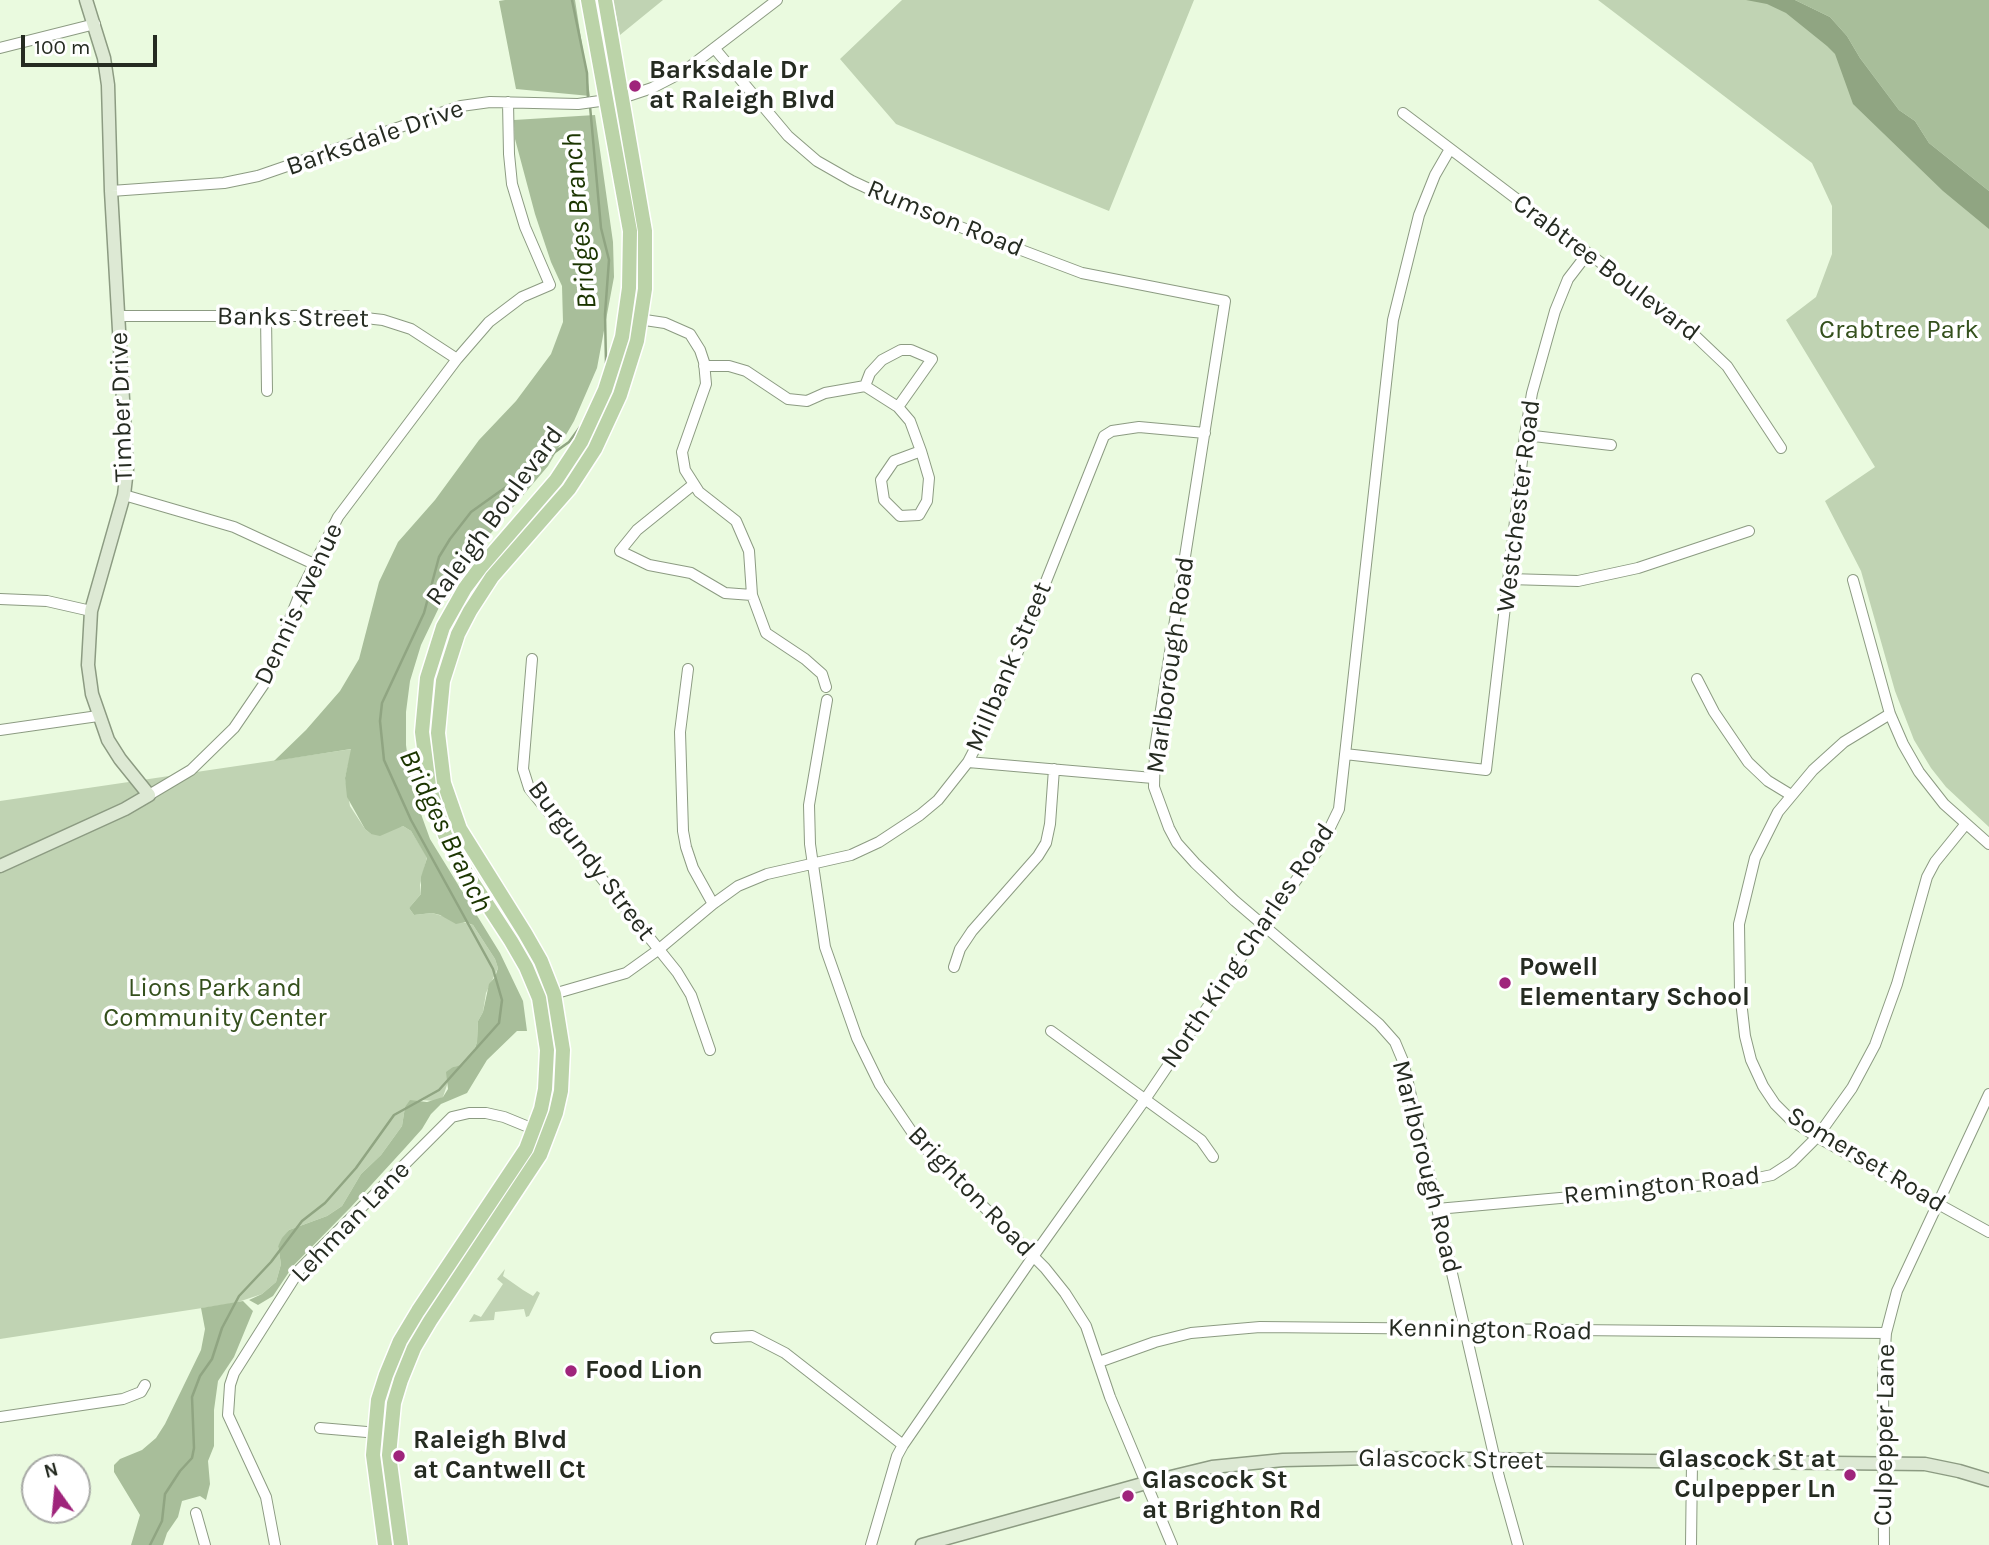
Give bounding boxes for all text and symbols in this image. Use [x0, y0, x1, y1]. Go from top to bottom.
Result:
scale bar [24, 21, 161, 65]
text: 100 m [34, 35, 91, 59]
place label: Barksdale Dr at Raleigh Blvd [649, 55, 835, 116]
marker: Barksdale Dr at Raleigh Blvd [627, 78, 643, 94]
street label: Barksdale Drive [282, 93, 468, 183]
water label: Bridges Branch [556, 131, 604, 311]
street label: Rumson Road [862, 174, 1028, 264]
street label: Crabtree Boulevard [1506, 188, 1706, 348]
street label: Banks Street [217, 301, 369, 335]
park label: Crabtree Park [1819, 315, 1979, 347]
street label: Timber Drive [104, 331, 140, 483]
street label: Westchester Road [1490, 398, 1548, 614]
street label: Raleigh Boulevard [419, 420, 571, 612]
street label: Dennis Avenue [248, 518, 350, 690]
street label: Marlborough Road [1140, 555, 1202, 775]
street label: Millbank Street [959, 577, 1059, 757]
water label: Bridges Branch [391, 744, 499, 918]
street label: Burgundy Street [521, 775, 661, 947]
street label: North King Charles Road [1154, 818, 1342, 1074]
place label: Powell Elementary School [1519, 952, 1750, 1014]
park label: Lions Park and Community Center [103, 973, 327, 1034]
marker: Powell Elementary School [1497, 975, 1513, 991]
street label: Marlborough Road [1384, 1057, 1468, 1277]
street label: Somerset Road [1781, 1100, 1951, 1220]
street label: Brighton Road [901, 1120, 1041, 1264]
street label: Lehman Lane [285, 1155, 417, 1289]
street label: Remington Road [1562, 1160, 1762, 1212]
street label: Kennington Road [1388, 1313, 1592, 1347]
street label: Culpepper Lane [1868, 1344, 1902, 1526]
place label: Food Lion [585, 1355, 703, 1387]
marker: Food Lion [563, 1363, 579, 1379]
place label: Raleigh Blvd at Cantwell Ct [413, 1425, 586, 1486]
street label: Glascock Street [1358, 1443, 1544, 1477]
place label: Glascock St at Culpepper Ln [1658, 1444, 1836, 1506]
marker: Raleigh Blvd at Cantwell Ct [391, 1448, 407, 1464]
north arrow [21, 1454, 91, 1524]
text: N [42, 1458, 61, 1483]
place label: Glascock St at Brighton Rd [1142, 1465, 1321, 1526]
marker: Glascock St at Culpepper Ln [1842, 1467, 1858, 1483]
marker: Glascock St at Brighton Rd [1120, 1488, 1136, 1504]

